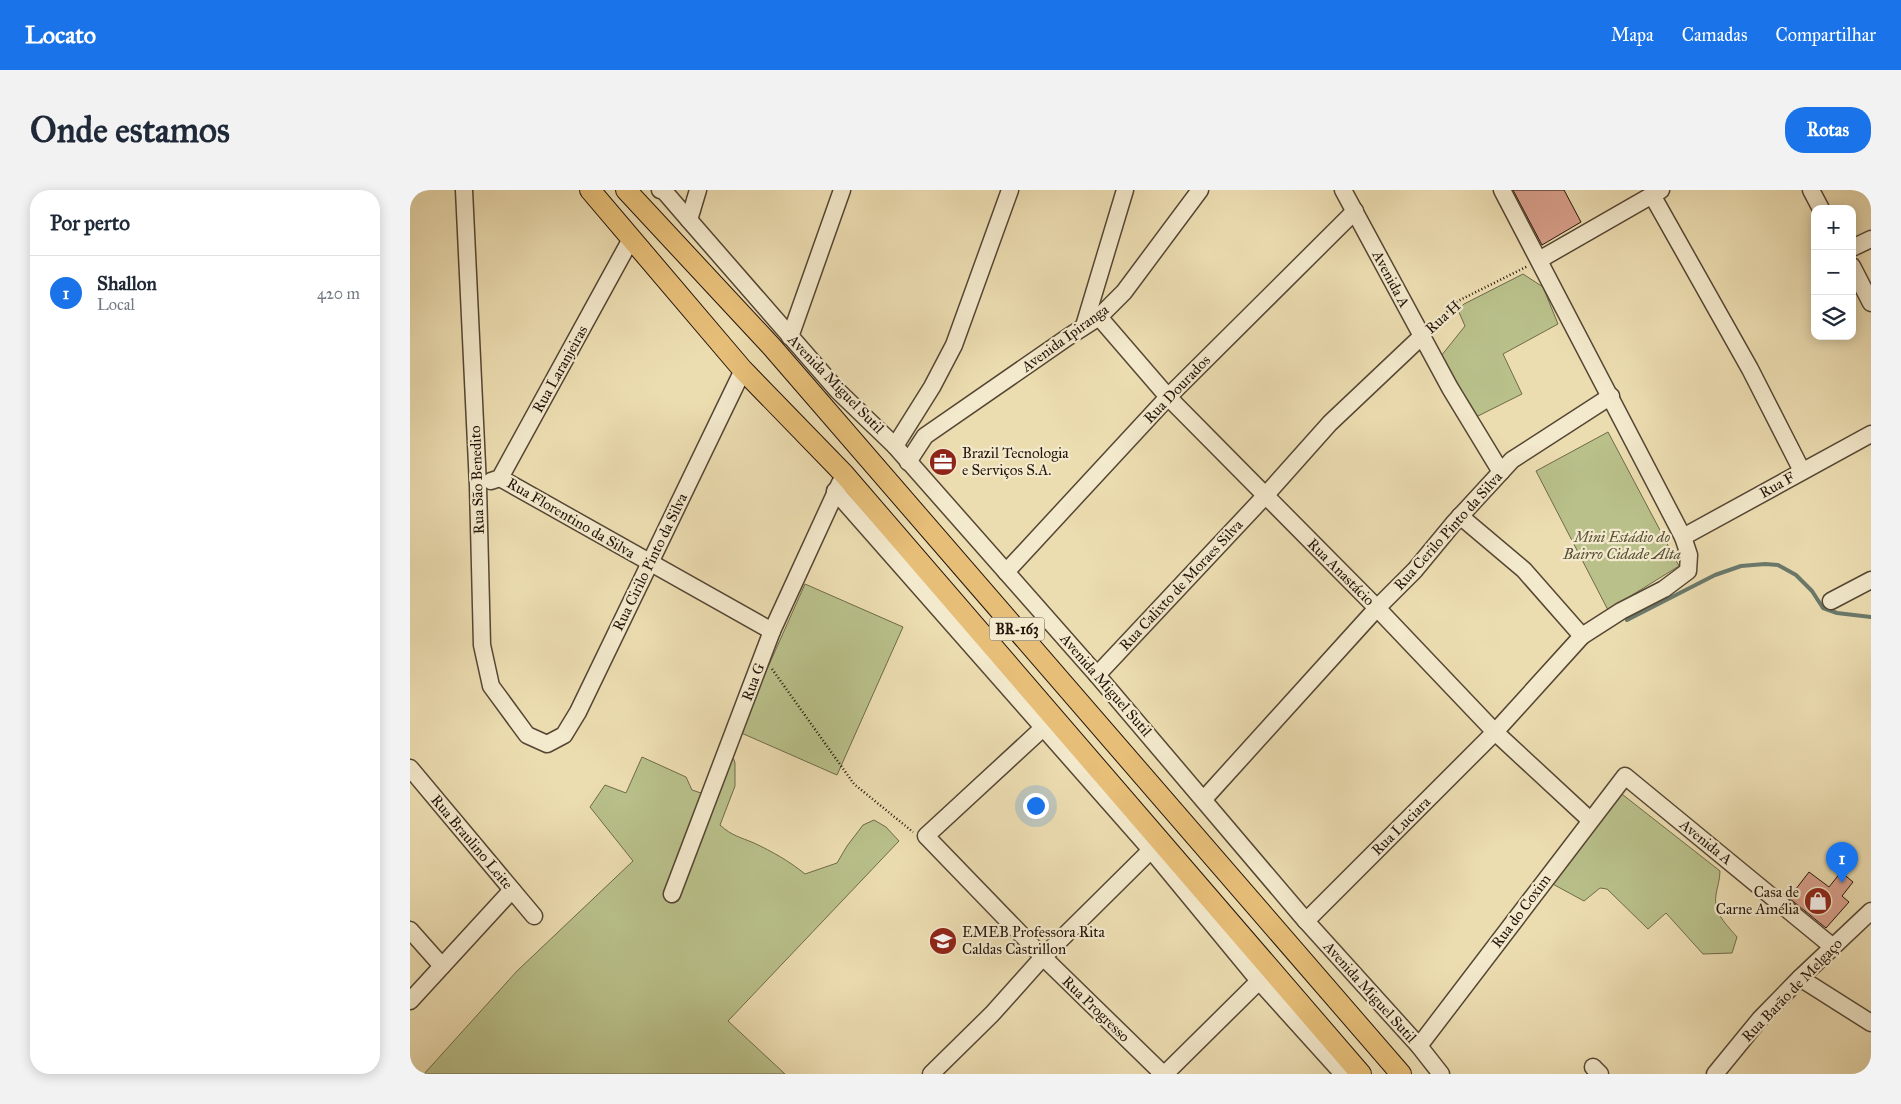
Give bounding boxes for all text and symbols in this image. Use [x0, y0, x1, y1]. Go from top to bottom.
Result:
text: Locato [25, 20, 96, 50]
text: Mapa [1611, 24, 1654, 46]
text: Camadas [1682, 24, 1748, 46]
text: Compartilhar [1776, 24, 1876, 46]
button: Rotas [1785, 107, 1871, 153]
text: Onde estamos [30, 109, 230, 152]
map controls [1811, 205, 1856, 340]
button: + [1811, 205, 1856, 250]
text: Por perto [50, 210, 130, 236]
street label: Avenida A [1368, 246, 1414, 311]
button: − [1811, 250, 1856, 295]
text: Shallon [97, 272, 157, 295]
text: 1 [63, 284, 69, 303]
text: 420 m [317, 284, 360, 303]
text: Local [97, 295, 135, 314]
button: layers [1811, 295, 1856, 340]
street label: Rua H [1422, 297, 1464, 337]
street label: Avenida Ipiranga [1017, 300, 1113, 376]
street label: Rua Laranjeiras [529, 322, 591, 416]
street label: Avenida Miguel Sutil [784, 330, 888, 438]
street label: Rua Dourados [1140, 351, 1214, 427]
street label: Rua São Benedito [466, 425, 488, 535]
place label: Brazil Tecnologia e Serviços S.A. [962, 444, 1069, 479]
office icon: Brazil Tecnologia e Serviços S.A. [928, 447, 958, 477]
street label: Rua Cerilo Pinto da Silva [1390, 468, 1506, 594]
street label: Rua F [1756, 468, 1798, 502]
street label: Rua Florentino da Silva [504, 474, 639, 562]
street label: Rua Cirilo Pinto da Silva [609, 490, 692, 634]
street label: Rua Calixto de Moraes Silva [1116, 515, 1247, 654]
park label: Mini Estádio do Bairro Cidade Alta [1562, 528, 1681, 563]
street label: Rua Anastácio [1304, 535, 1379, 610]
road number: BR-163 [990, 618, 1044, 640]
street label: Avenida Miguel Sutil [1056, 629, 1156, 741]
street label: Rua G [738, 661, 768, 703]
street label: Rua Braulino Leite [427, 791, 517, 893]
street label: Rua Luciara [1368, 792, 1435, 859]
your location [1023, 793, 1049, 819]
street label: Avenida A [1675, 815, 1736, 869]
pin: 1 [1826, 842, 1858, 883]
street label: Rua do Coxim [1487, 870, 1555, 951]
place label: Casa de Carne Amélia [1716, 883, 1800, 918]
shop icon: Casa de Carne Amélia [1803, 886, 1833, 916]
place label: EMEB Professora Rita Caldas Castrillon [962, 923, 1106, 958]
school or university icon: EMEB Professora Rita Caldas Castrillon [928, 926, 958, 956]
street label: Rua Barão de Melgaço [1738, 934, 1846, 1046]
street label: Avenida Miguel Sutil [1319, 937, 1421, 1047]
street label: Rua Progresso [1058, 972, 1134, 1046]

